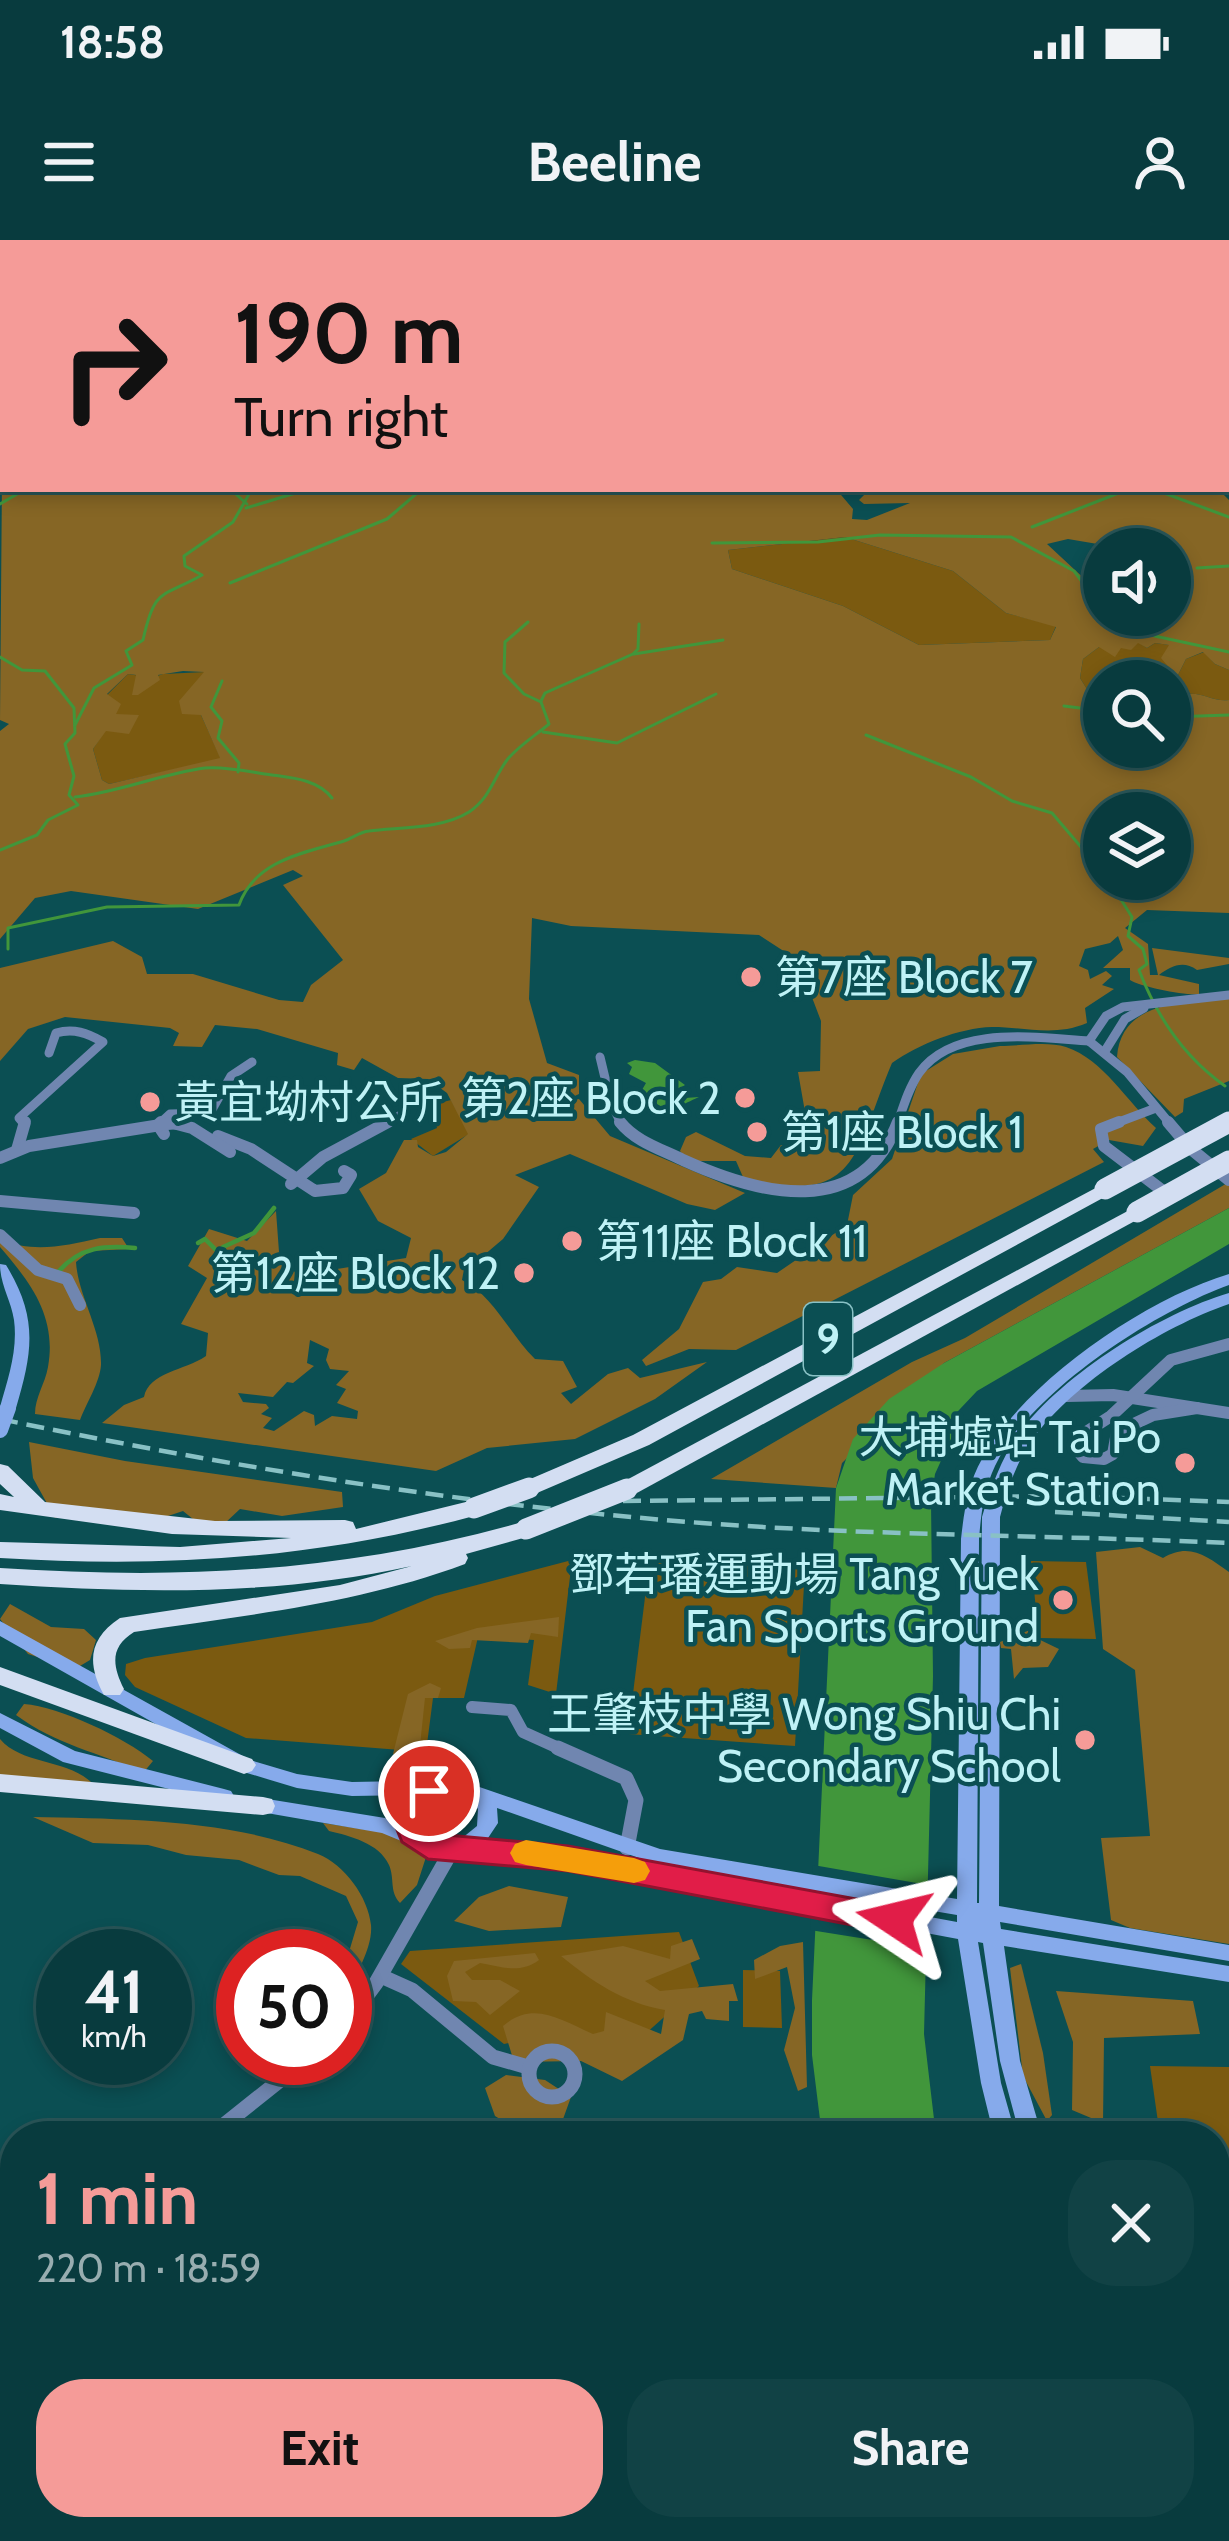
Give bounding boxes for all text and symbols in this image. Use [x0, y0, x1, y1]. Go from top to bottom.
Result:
text: 18:58 [60, 15, 165, 69]
icon: menu [36, 129, 102, 195]
text: Beeline [527, 129, 702, 195]
icon: person [1127, 129, 1193, 195]
text: 190 m [234, 282, 463, 384]
icon: right [36, 288, 192, 444]
text: Turn right [234, 384, 448, 450]
map controls [1083, 528, 1191, 900]
button: sound [1083, 528, 1191, 636]
button: search [1083, 660, 1191, 768]
button: layers [1083, 792, 1191, 900]
place label: 第7座 Block 7 [775, 950, 1033, 1004]
marker: 第7座 Block 7 [738, 964, 764, 990]
place label: 第2座 Block 2 [461, 1071, 721, 1125]
place label: 黃宜坳村公所 [174, 1075, 444, 1129]
marker: 第2座 Block 2 [732, 1085, 758, 1111]
marker: 黃宜坳村公所 [137, 1089, 163, 1115]
place label: 第1座 Block 1 [781, 1105, 1023, 1159]
marker: 第1座 Block 1 [744, 1119, 770, 1145]
place label: 第11座 Block 11 [596, 1214, 867, 1268]
marker: 第11座 Block 11 [559, 1228, 585, 1254]
place label: 第12座 Block 12 [211, 1246, 500, 1300]
marker: 第12座 Block 12 [511, 1260, 537, 1286]
road number: 9 [804, 1303, 852, 1375]
place label: 大埔墟站 Tai Po Market Station [858, 1410, 1161, 1516]
marker: 大埔墟站 Tai Po Market Station [1172, 1450, 1198, 1476]
place label: 鄧若璠運動場 Tang Yuek Fan Sports Ground [569, 1547, 1040, 1653]
marker: 鄧若璠運動場 Tang Yuek Fan Sports Ground [1050, 1587, 1076, 1613]
place label: 王肇枝中學 Wong Shiu Chi Secondary School [547, 1687, 1061, 1793]
marker: 王肇枝中學 Wong Shiu Chi Secondary School [1072, 1727, 1098, 1753]
pin [378, 1740, 480, 1842]
icon: arrive [396, 1758, 462, 1824]
position arrow [831, 1856, 957, 1982]
speed limit sign: 50 [216, 1929, 372, 2085]
text: 41 [85, 1955, 143, 2028]
text: km/h [81, 2018, 147, 2055]
text: 1 min [36, 2155, 198, 2242]
button: close [1068, 2160, 1194, 2286]
text: 220 m · 18:59 [36, 2244, 262, 2292]
button: Exit [36, 2379, 603, 2517]
button: Share [627, 2379, 1194, 2517]

